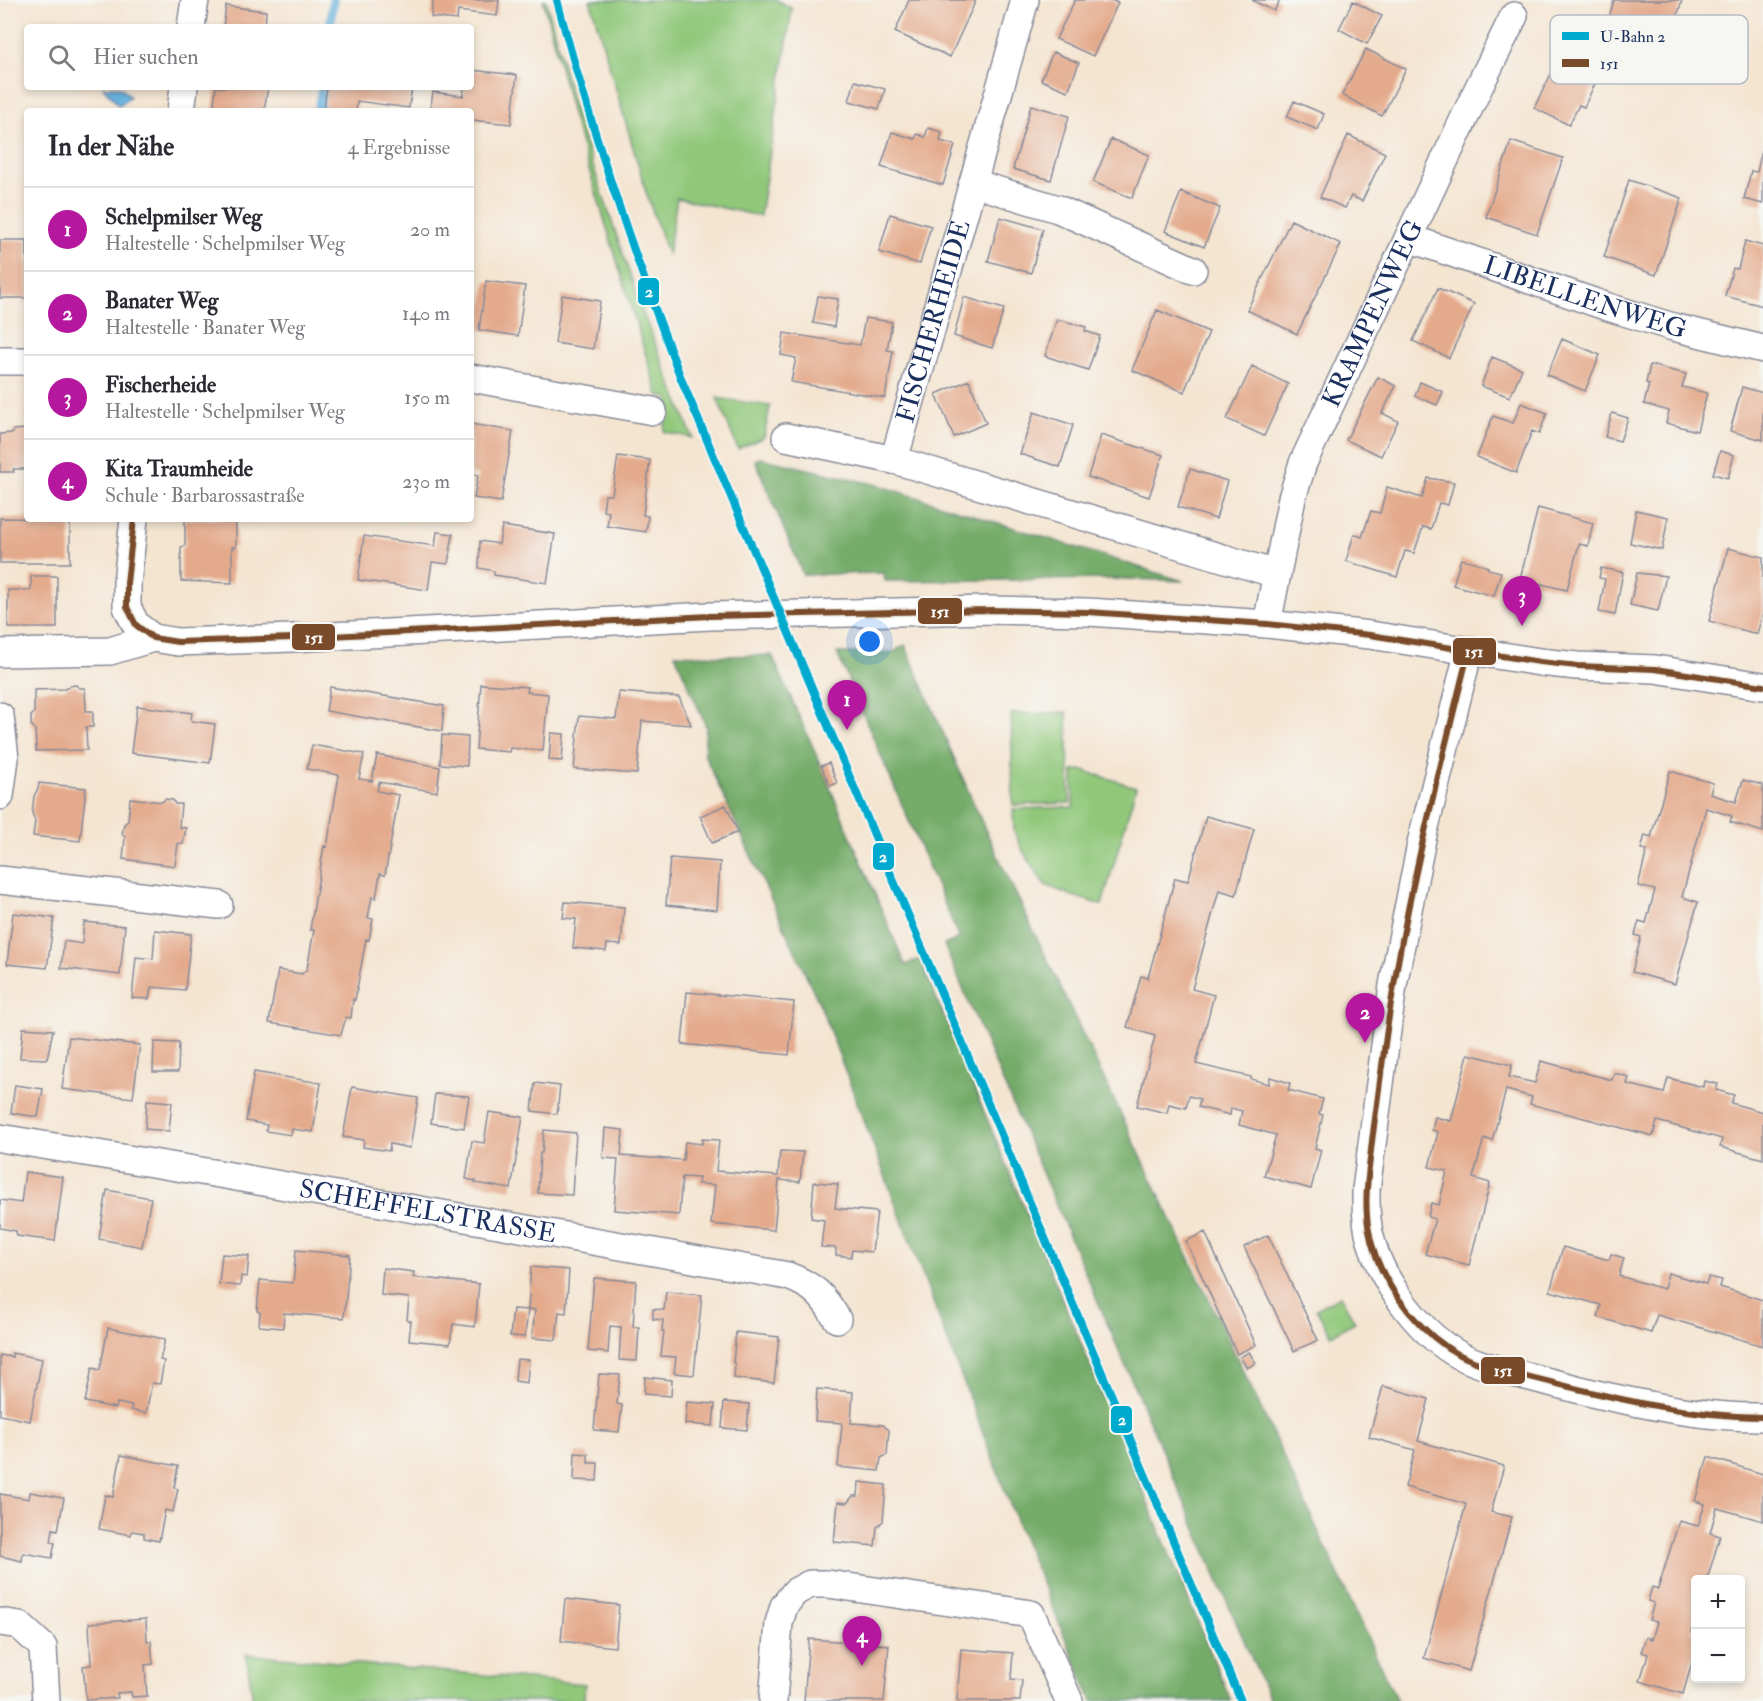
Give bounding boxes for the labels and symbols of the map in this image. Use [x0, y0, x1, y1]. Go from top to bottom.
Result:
legend [1550, 15, 1748, 84]
text: U-Bahn 2 [1600, 27, 1665, 47]
text: 151 [1600, 54, 1618, 74]
street label: KRAMPENWEG [1315, 215, 1430, 412]
street label: FISCHERHEIDE [889, 217, 977, 426]
street label: LIBELLENWEG [1479, 249, 1690, 346]
line badge: 2 [637, 277, 660, 306]
text: 2 [645, 282, 653, 302]
pin: 3 [1502, 576, 1541, 626]
line badge: 151 [917, 597, 963, 625]
text: 151 [931, 602, 949, 622]
line badge: 151 [291, 623, 336, 651]
your location [855, 627, 884, 656]
text: 151 [305, 628, 323, 648]
line badge: 151 [1452, 637, 1497, 666]
text: 151 [1465, 642, 1483, 662]
pin: 1 [828, 680, 866, 730]
line badge: 2 [872, 842, 895, 871]
text: 2 [879, 847, 887, 867]
pin: 2 [1346, 994, 1384, 1043]
street label: SCHEFFELSTRASSE [297, 1173, 559, 1250]
line badge: 151 [1480, 1356, 1526, 1385]
text: 151 [1494, 1361, 1512, 1381]
line badge: 2 [1110, 1405, 1133, 1434]
text: 2 [1118, 1410, 1126, 1430]
pin: 4 [842, 1616, 882, 1666]

